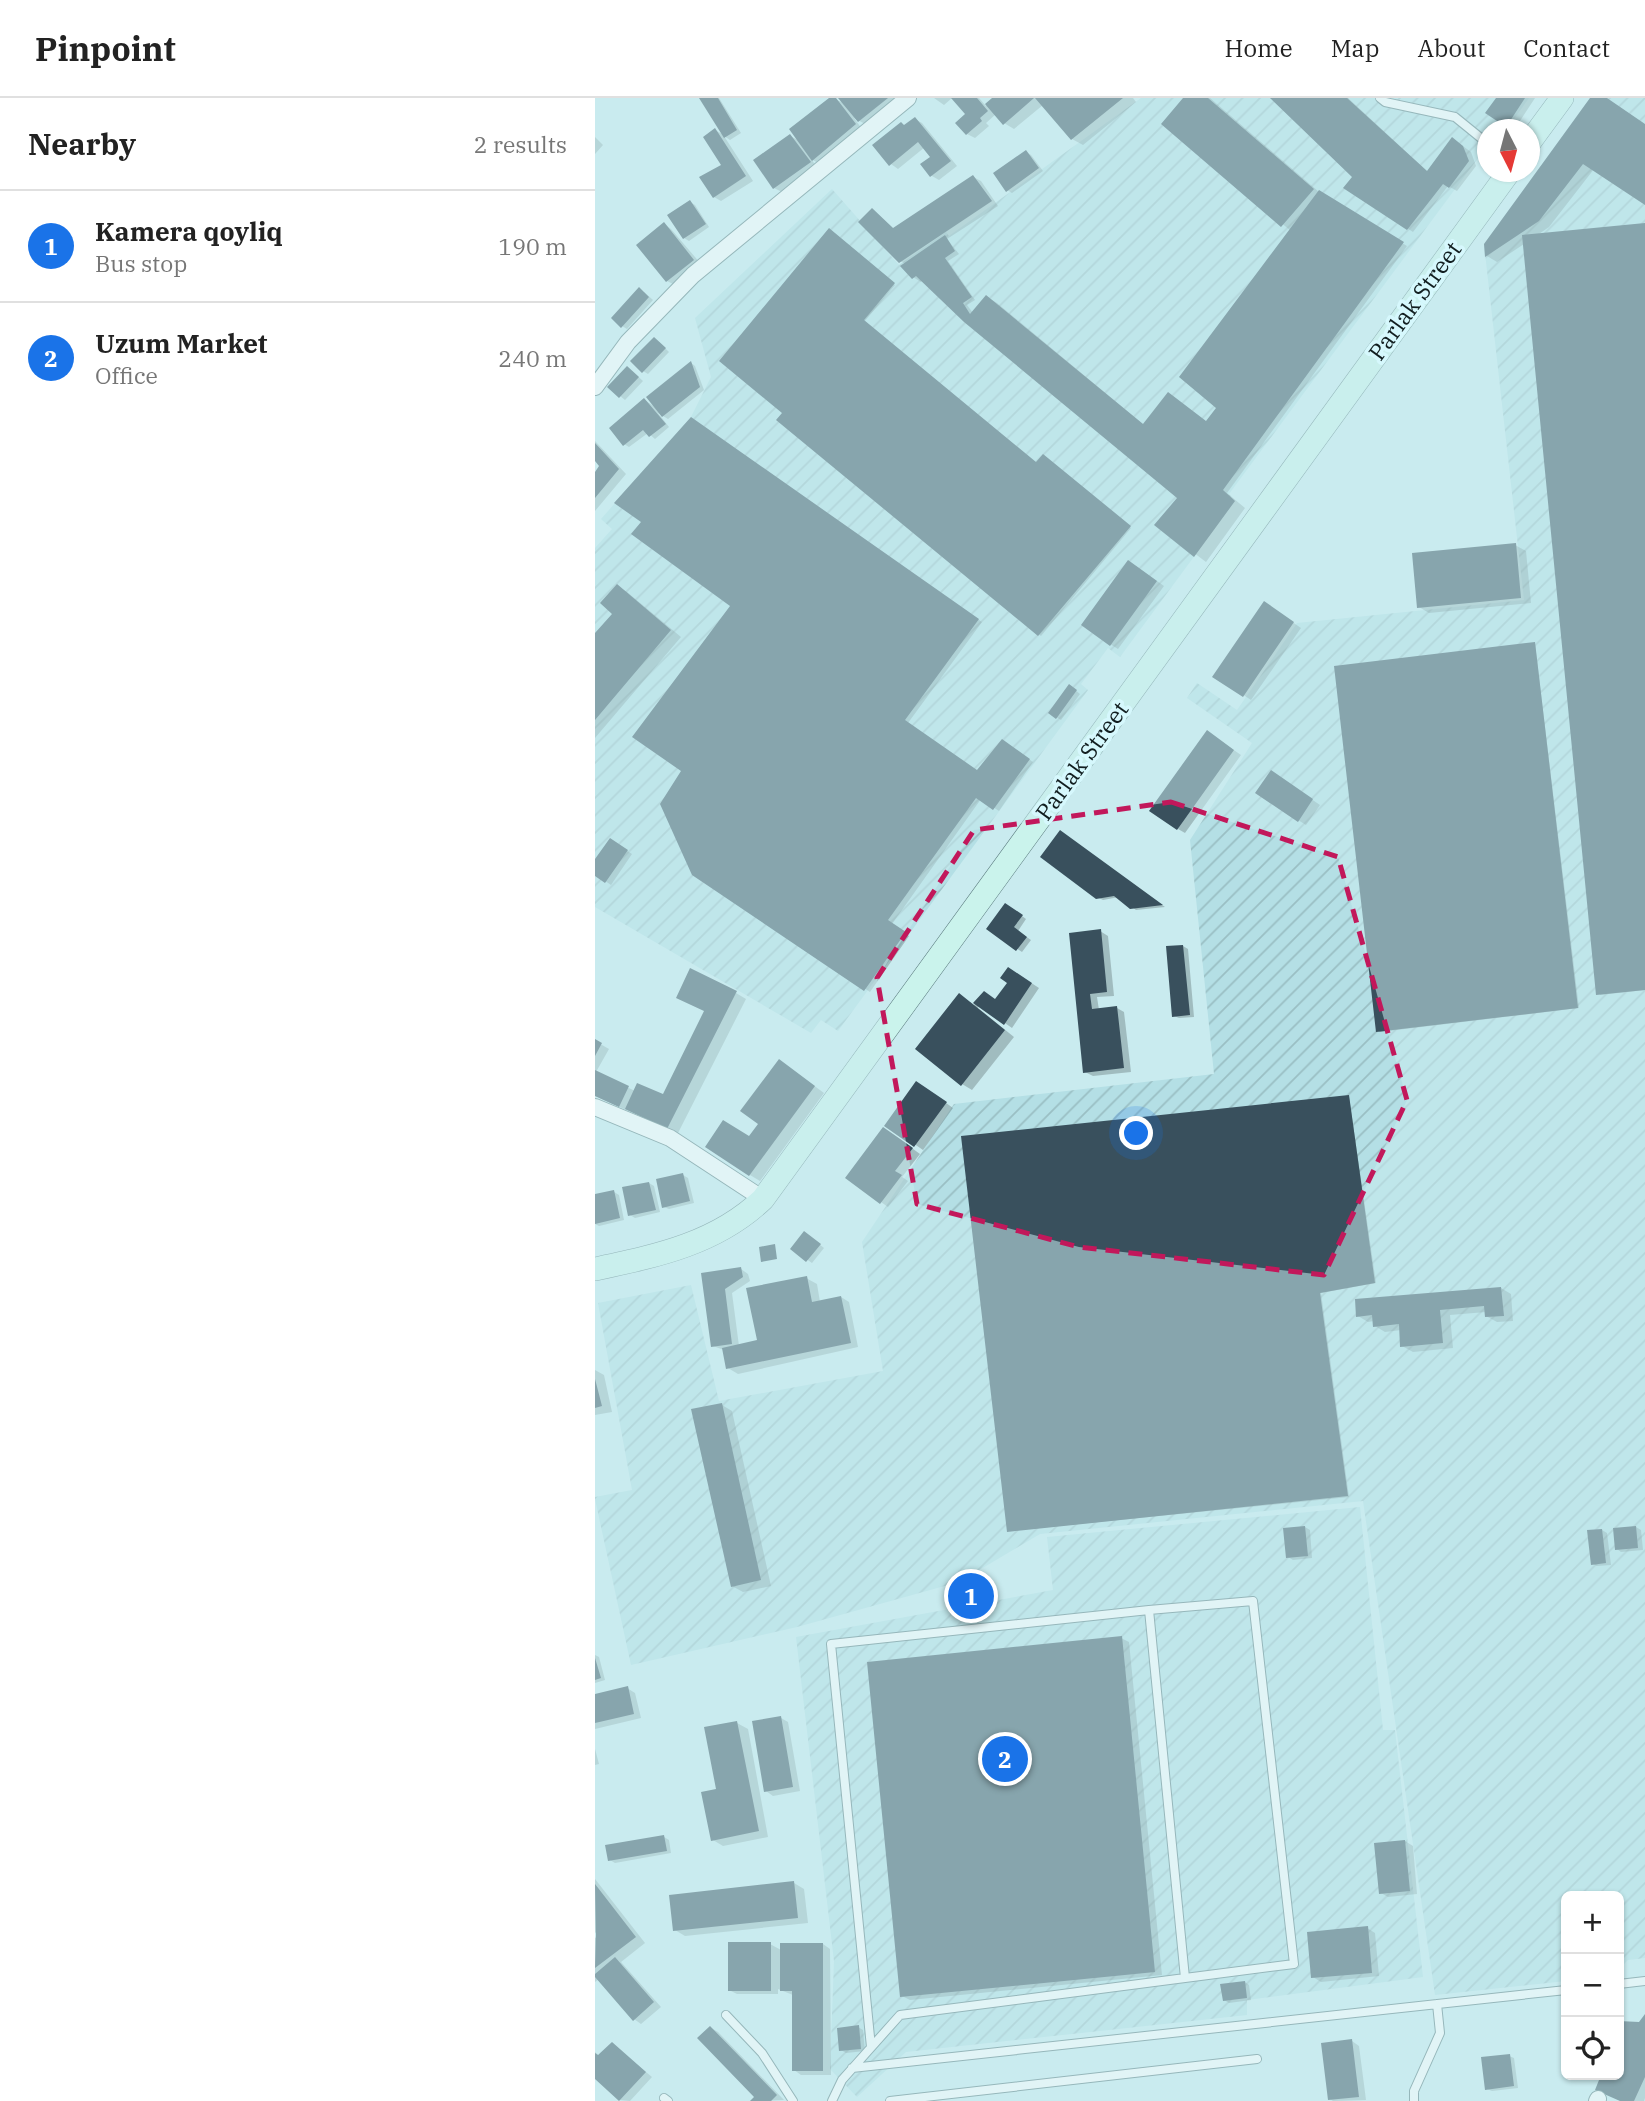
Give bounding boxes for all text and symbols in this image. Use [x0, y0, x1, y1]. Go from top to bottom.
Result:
text: Pinpoint [35, 27, 176, 70]
text: Home [1225, 32, 1293, 64]
text: Map [1331, 32, 1379, 64]
text: About [1417, 32, 1485, 64]
text: Contact [1523, 32, 1610, 64]
north arrow [1477, 119, 1540, 182]
text: Nearby [28, 124, 136, 163]
text: 2 results [474, 129, 567, 159]
text: Kamera qoyliq [95, 214, 283, 248]
text: 1 [44, 231, 58, 261]
text: 190 m [498, 231, 567, 261]
street label: Parlak Street [1361, 235, 1467, 366]
text: Bus stop [95, 248, 187, 278]
text: Uzum Market [95, 326, 268, 360]
text: 2 [44, 343, 58, 373]
text: 240 m [498, 343, 567, 373]
text: Office [95, 360, 158, 390]
street label: Parlak Street [1028, 695, 1134, 826]
your location [1119, 1116, 1153, 1150]
pin: 1 [948, 1570, 994, 1622]
pin: 2 [982, 1733, 1028, 1785]
map controls [1561, 1891, 1624, 2080]
button: + [1561, 1891, 1624, 1954]
button: − [1561, 1954, 1624, 2017]
button: locate [1561, 2017, 1624, 2080]

